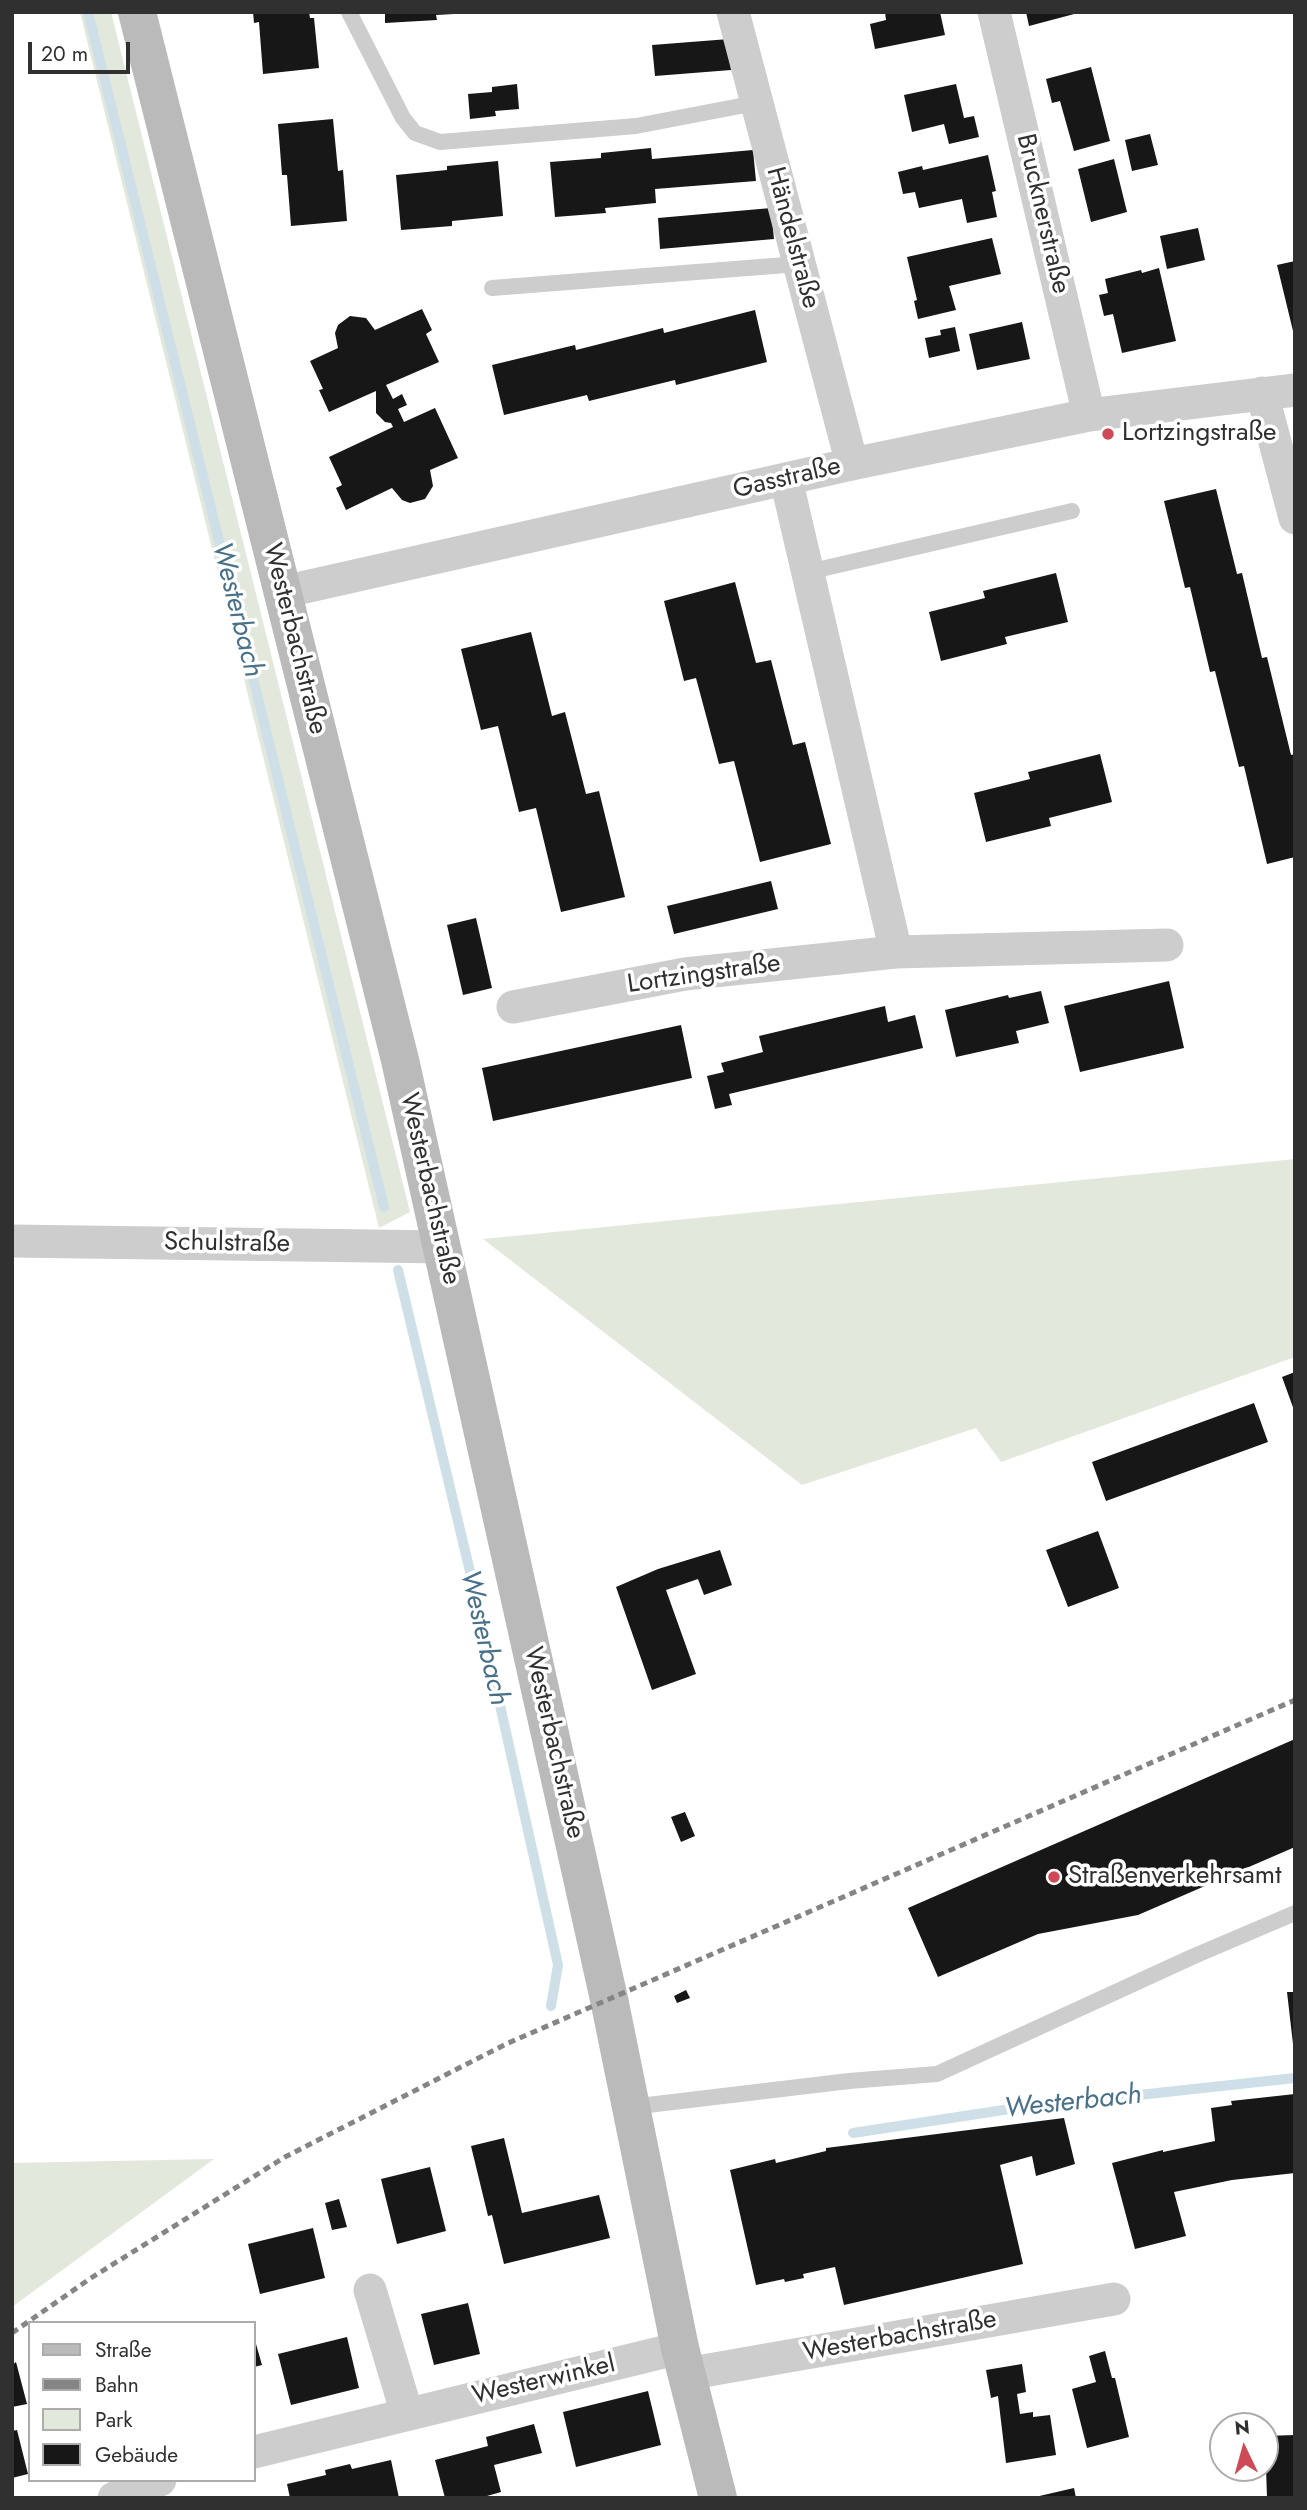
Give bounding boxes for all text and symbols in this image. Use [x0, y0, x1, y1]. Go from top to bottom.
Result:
scale bar [32, 28, 133, 72]
text: 20 m [41, 39, 88, 69]
street label: Brucknerstraße [1008, 131, 1076, 297]
street label: Händelstraße [758, 164, 826, 312]
place label: Lortzingstraße [1122, 418, 1276, 450]
marker: Lortzingstraße [1100, 426, 1116, 442]
street label: Gasstraße [730, 451, 844, 507]
water label: Westerbach [203, 539, 269, 681]
street label: Westerbachstraße [255, 540, 333, 738]
street label: Lortzingstraße [625, 949, 783, 1001]
street label: Westerbachstraße [392, 1090, 466, 1288]
street label: Schulstraße [164, 1227, 290, 1261]
water label: Westerbach [451, 1567, 515, 1709]
street label: Westerbachstraße [516, 1644, 590, 1842]
place label: Straßenverkehrsamt [1068, 1861, 1281, 1893]
marker: Straßenverkehrsamt [1046, 1869, 1062, 1885]
water label: Westerbach [1003, 2079, 1143, 2127]
street label: Westerbachstraße [801, 2305, 999, 2369]
legend [28, 2321, 256, 2482]
text: Straße [95, 2335, 152, 2365]
street label: Westerwinkel [470, 2349, 618, 2413]
text: Bahn [95, 2370, 139, 2400]
text: Park [95, 2405, 132, 2435]
north arrow [1209, 2412, 1279, 2482]
text: N [1234, 2413, 1251, 2442]
text: Gebäude [95, 2440, 178, 2470]

